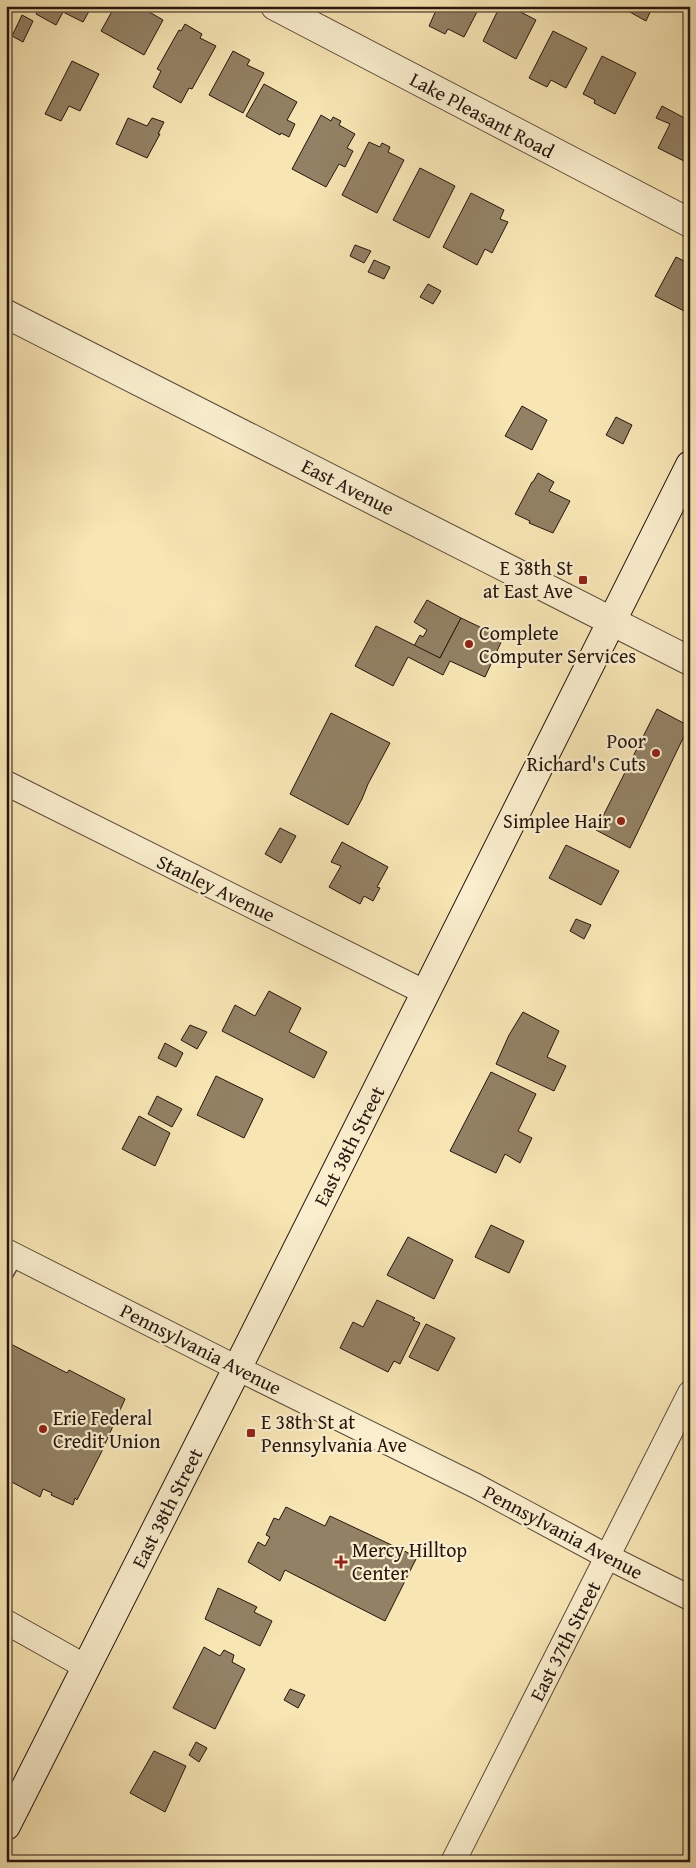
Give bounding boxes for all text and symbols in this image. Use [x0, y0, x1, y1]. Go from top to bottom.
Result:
street label: Lake Pleasant Road [405, 64, 560, 165]
street label: East Avenue [297, 451, 400, 522]
place label: E 38th St at East Ave [483, 553, 573, 605]
marker: E 38th St at East Ave [577, 574, 589, 586]
place label: Complete Computer Services [479, 618, 636, 670]
marker: Complete Computer Services [463, 638, 475, 650]
place label: Poor Richard's Cuts [527, 726, 646, 778]
marker: Poor Richard's Cuts [650, 747, 662, 759]
place label: Simplee Hair [503, 806, 611, 835]
marker: Simplee Hair [615, 815, 627, 827]
street label: Stanley Avenue [152, 846, 280, 929]
street label: East 38th Street [306, 1081, 391, 1211]
street label: Pennsylvania Avenue [116, 1295, 287, 1402]
place label: Erie Federal Credit Union [53, 1403, 160, 1455]
place label: E 38th St at Pennsylvania Ave [261, 1407, 407, 1459]
marker: Erie Federal Credit Union [37, 1423, 49, 1435]
marker: E 38th St at Pennsylvania Ave [245, 1427, 257, 1439]
street label: East 38th Street [124, 1443, 209, 1573]
street label: Pennsylvania Avenue [478, 1477, 648, 1586]
place label: Mercy Hilltop Center [352, 1535, 467, 1587]
marker: Mercy Hilltop Center [334, 1555, 348, 1569]
street label: East 37th Street [522, 1576, 607, 1706]

